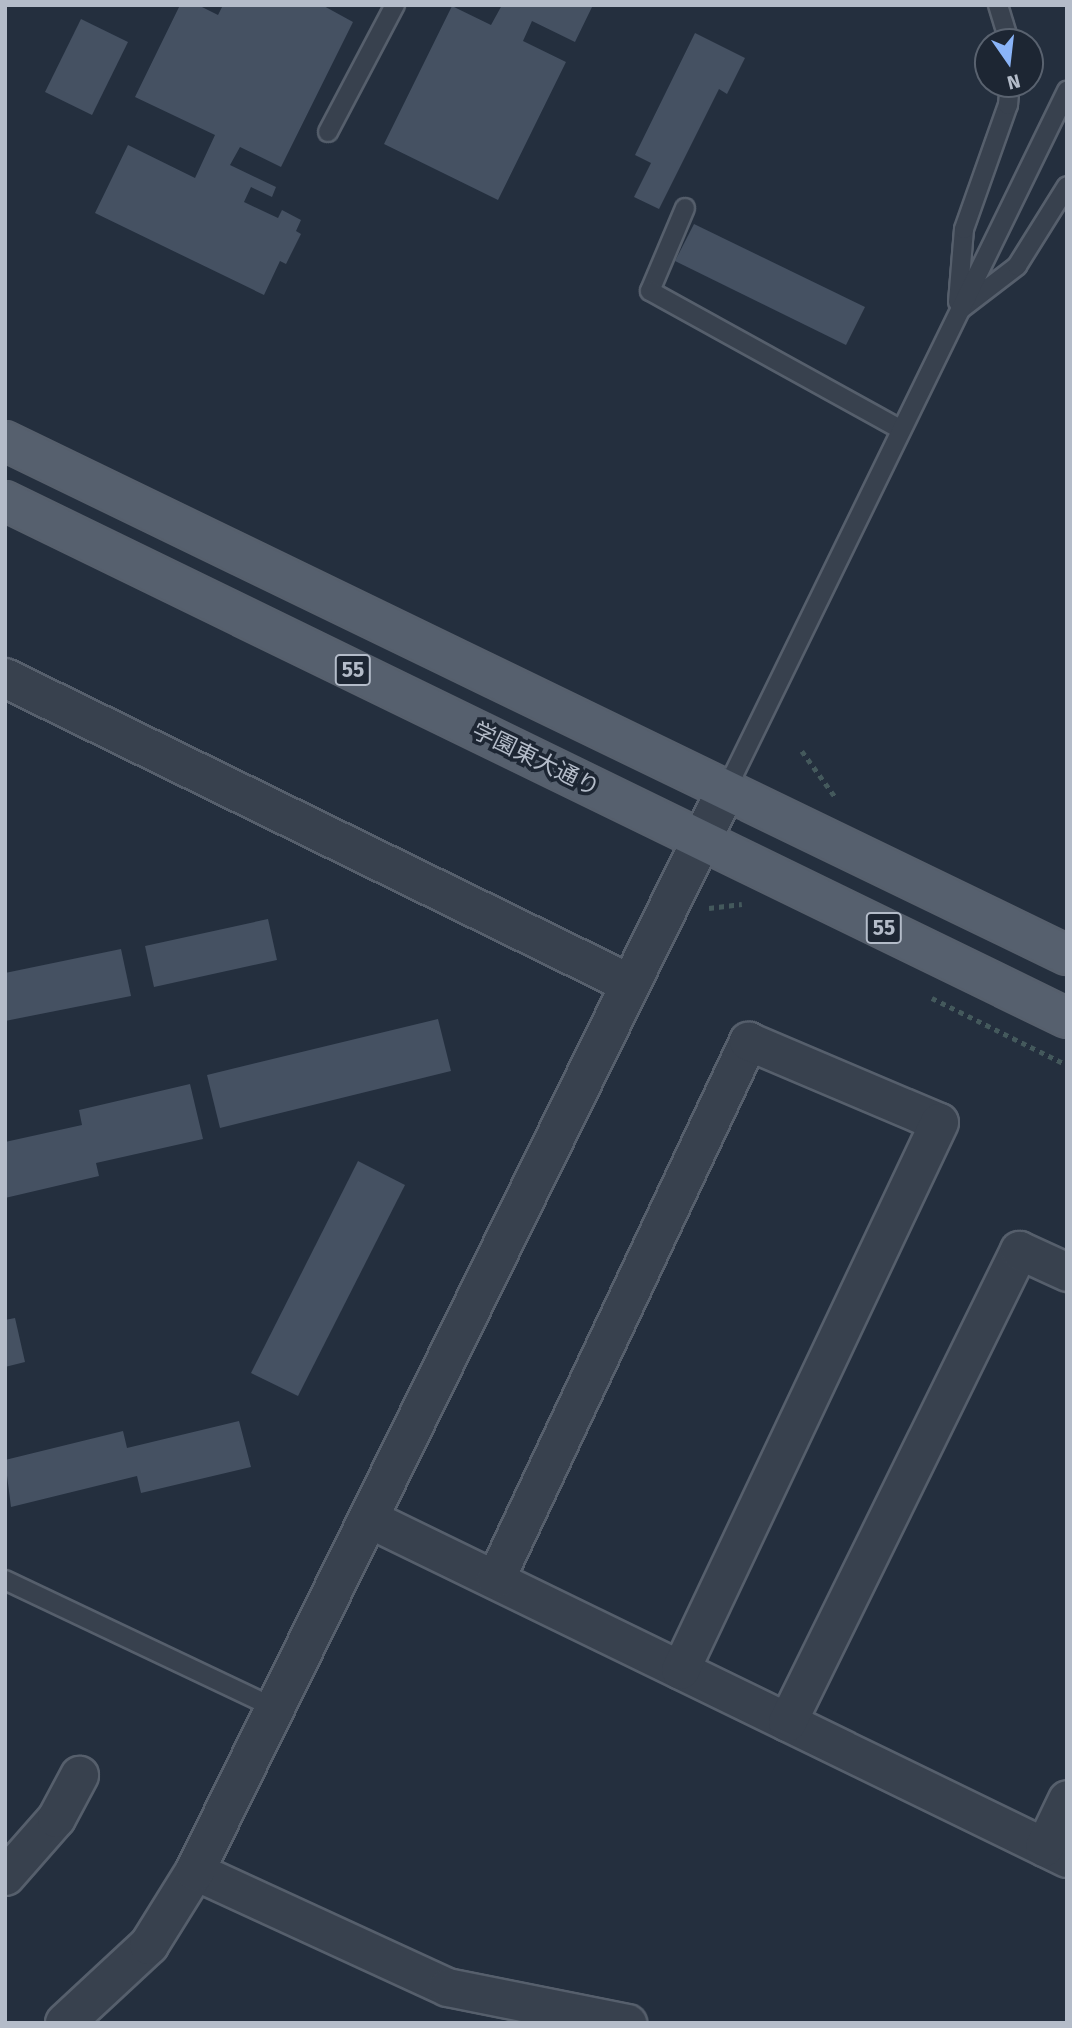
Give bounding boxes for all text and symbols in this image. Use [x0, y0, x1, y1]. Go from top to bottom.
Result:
north arrow [974, 28, 1044, 98]
text: N [1005, 69, 1023, 95]
road number: 55 [334, 652, 372, 688]
street label: 学園東大通り [468, 716, 604, 802]
road number: 55 [865, 911, 903, 946]

